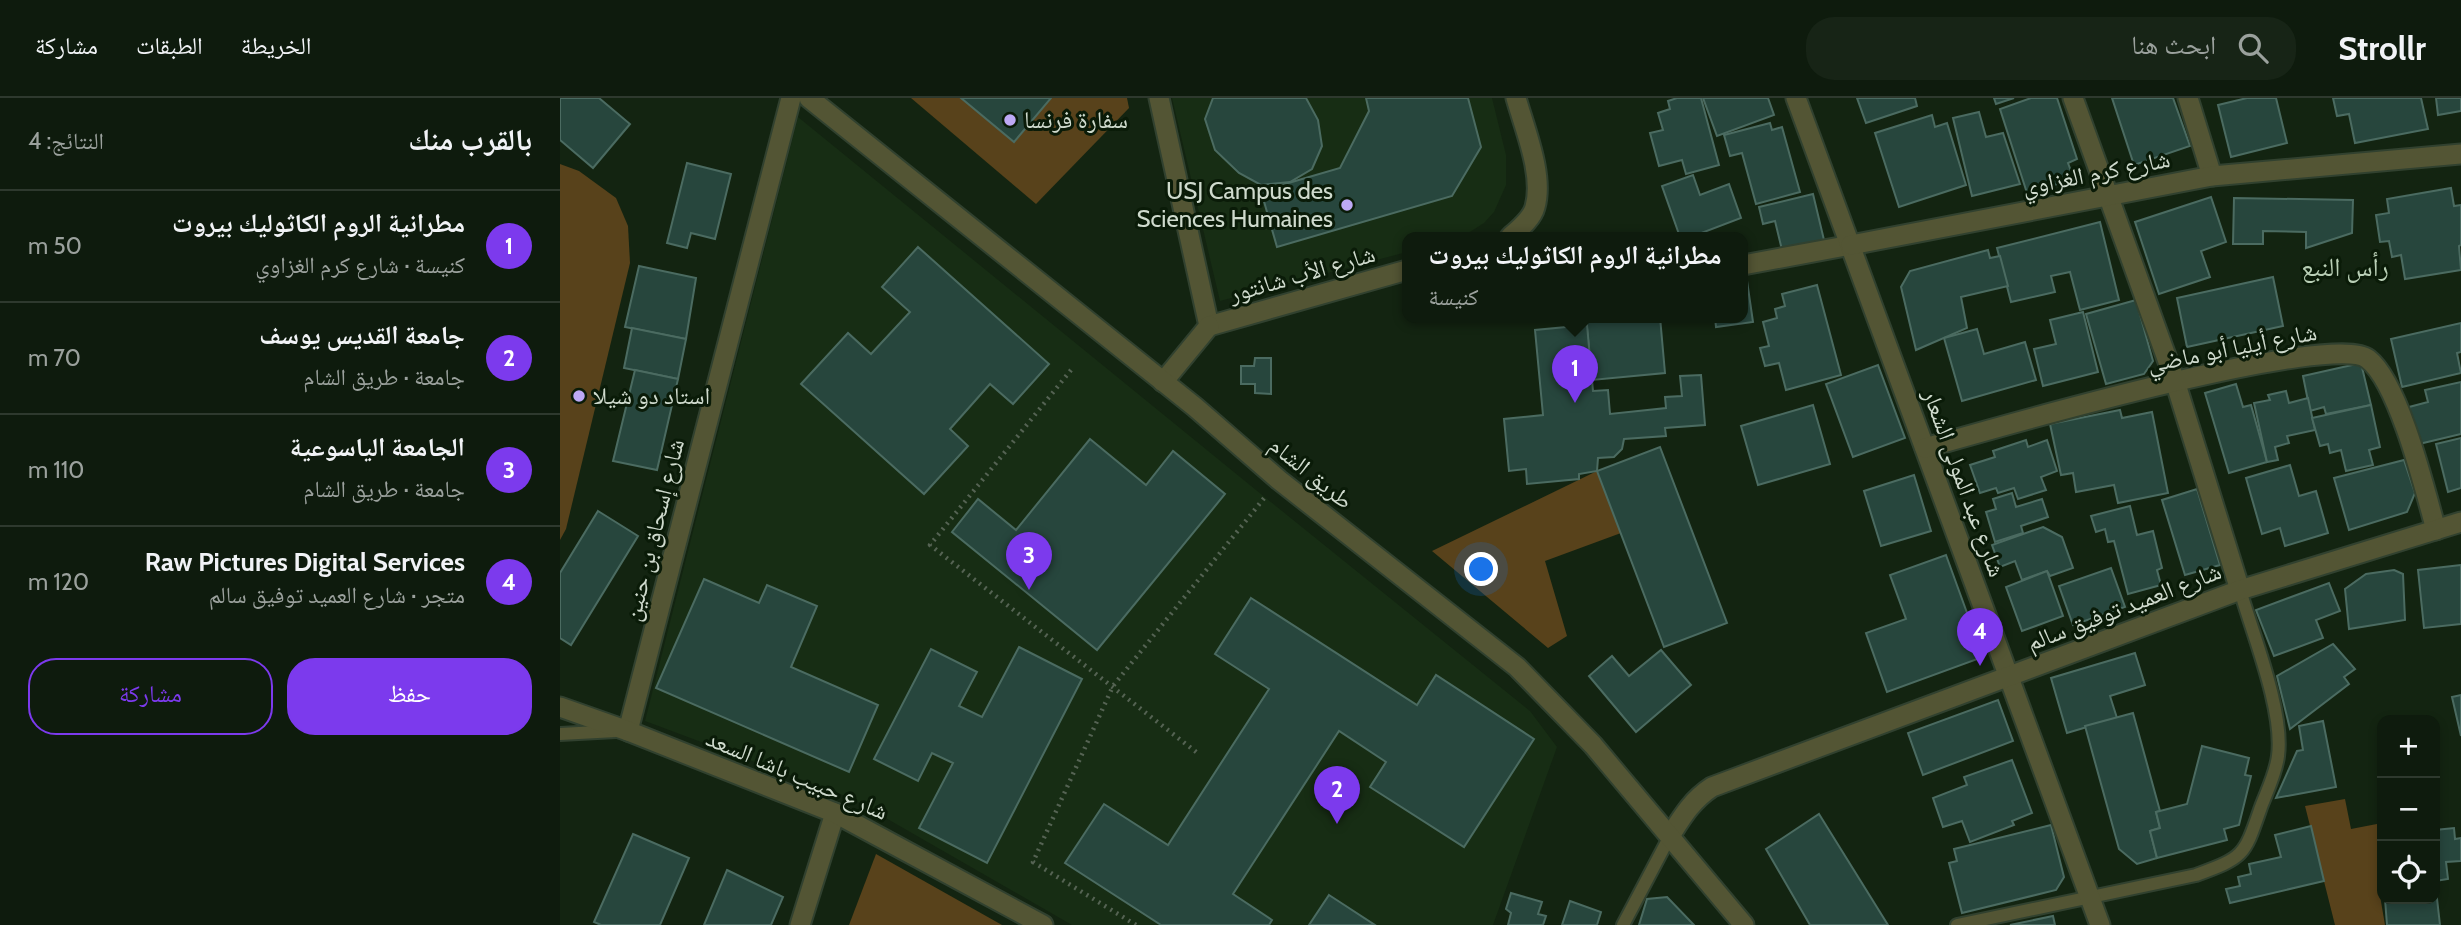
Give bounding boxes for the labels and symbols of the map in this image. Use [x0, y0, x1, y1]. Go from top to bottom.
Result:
place label: سفارة فرنسا [1024, 105, 1128, 134]
marker: سفارة فرنسا [1002, 112, 1018, 128]
street label: شارع كرم الغزاوي [2020, 144, 2173, 206]
place label: USJ Campus des Sciences Humaines [1136, 176, 1333, 233]
marker: USJ Campus des Sciences Humaines [1339, 197, 1355, 213]
street label: شارع الأب شانتور [1224, 239, 1379, 309]
district label: رأس النبع [2301, 251, 2389, 284]
street label: شارع أيليا أبو ماضي [2145, 317, 2320, 383]
pin: 1 [1552, 345, 1598, 403]
place label: استاد دو شيلا [593, 381, 710, 410]
street label: شارع عبد المولى الشعار [1916, 384, 2012, 581]
marker: استاد دو شيلا [571, 388, 587, 404]
street label: طريق الشام [1262, 430, 1359, 517]
street label: شارع إسحاق بن حنين [617, 436, 691, 624]
pin: 3 [1006, 532, 1052, 590]
your location [1464, 552, 1498, 586]
street label: شارع العميد توفيق سالم [2023, 556, 2226, 659]
pin: 4 [1957, 608, 2003, 666]
street label: شارع حبيب باشا السعد [701, 723, 893, 827]
pin: 2 [1314, 766, 1360, 824]

